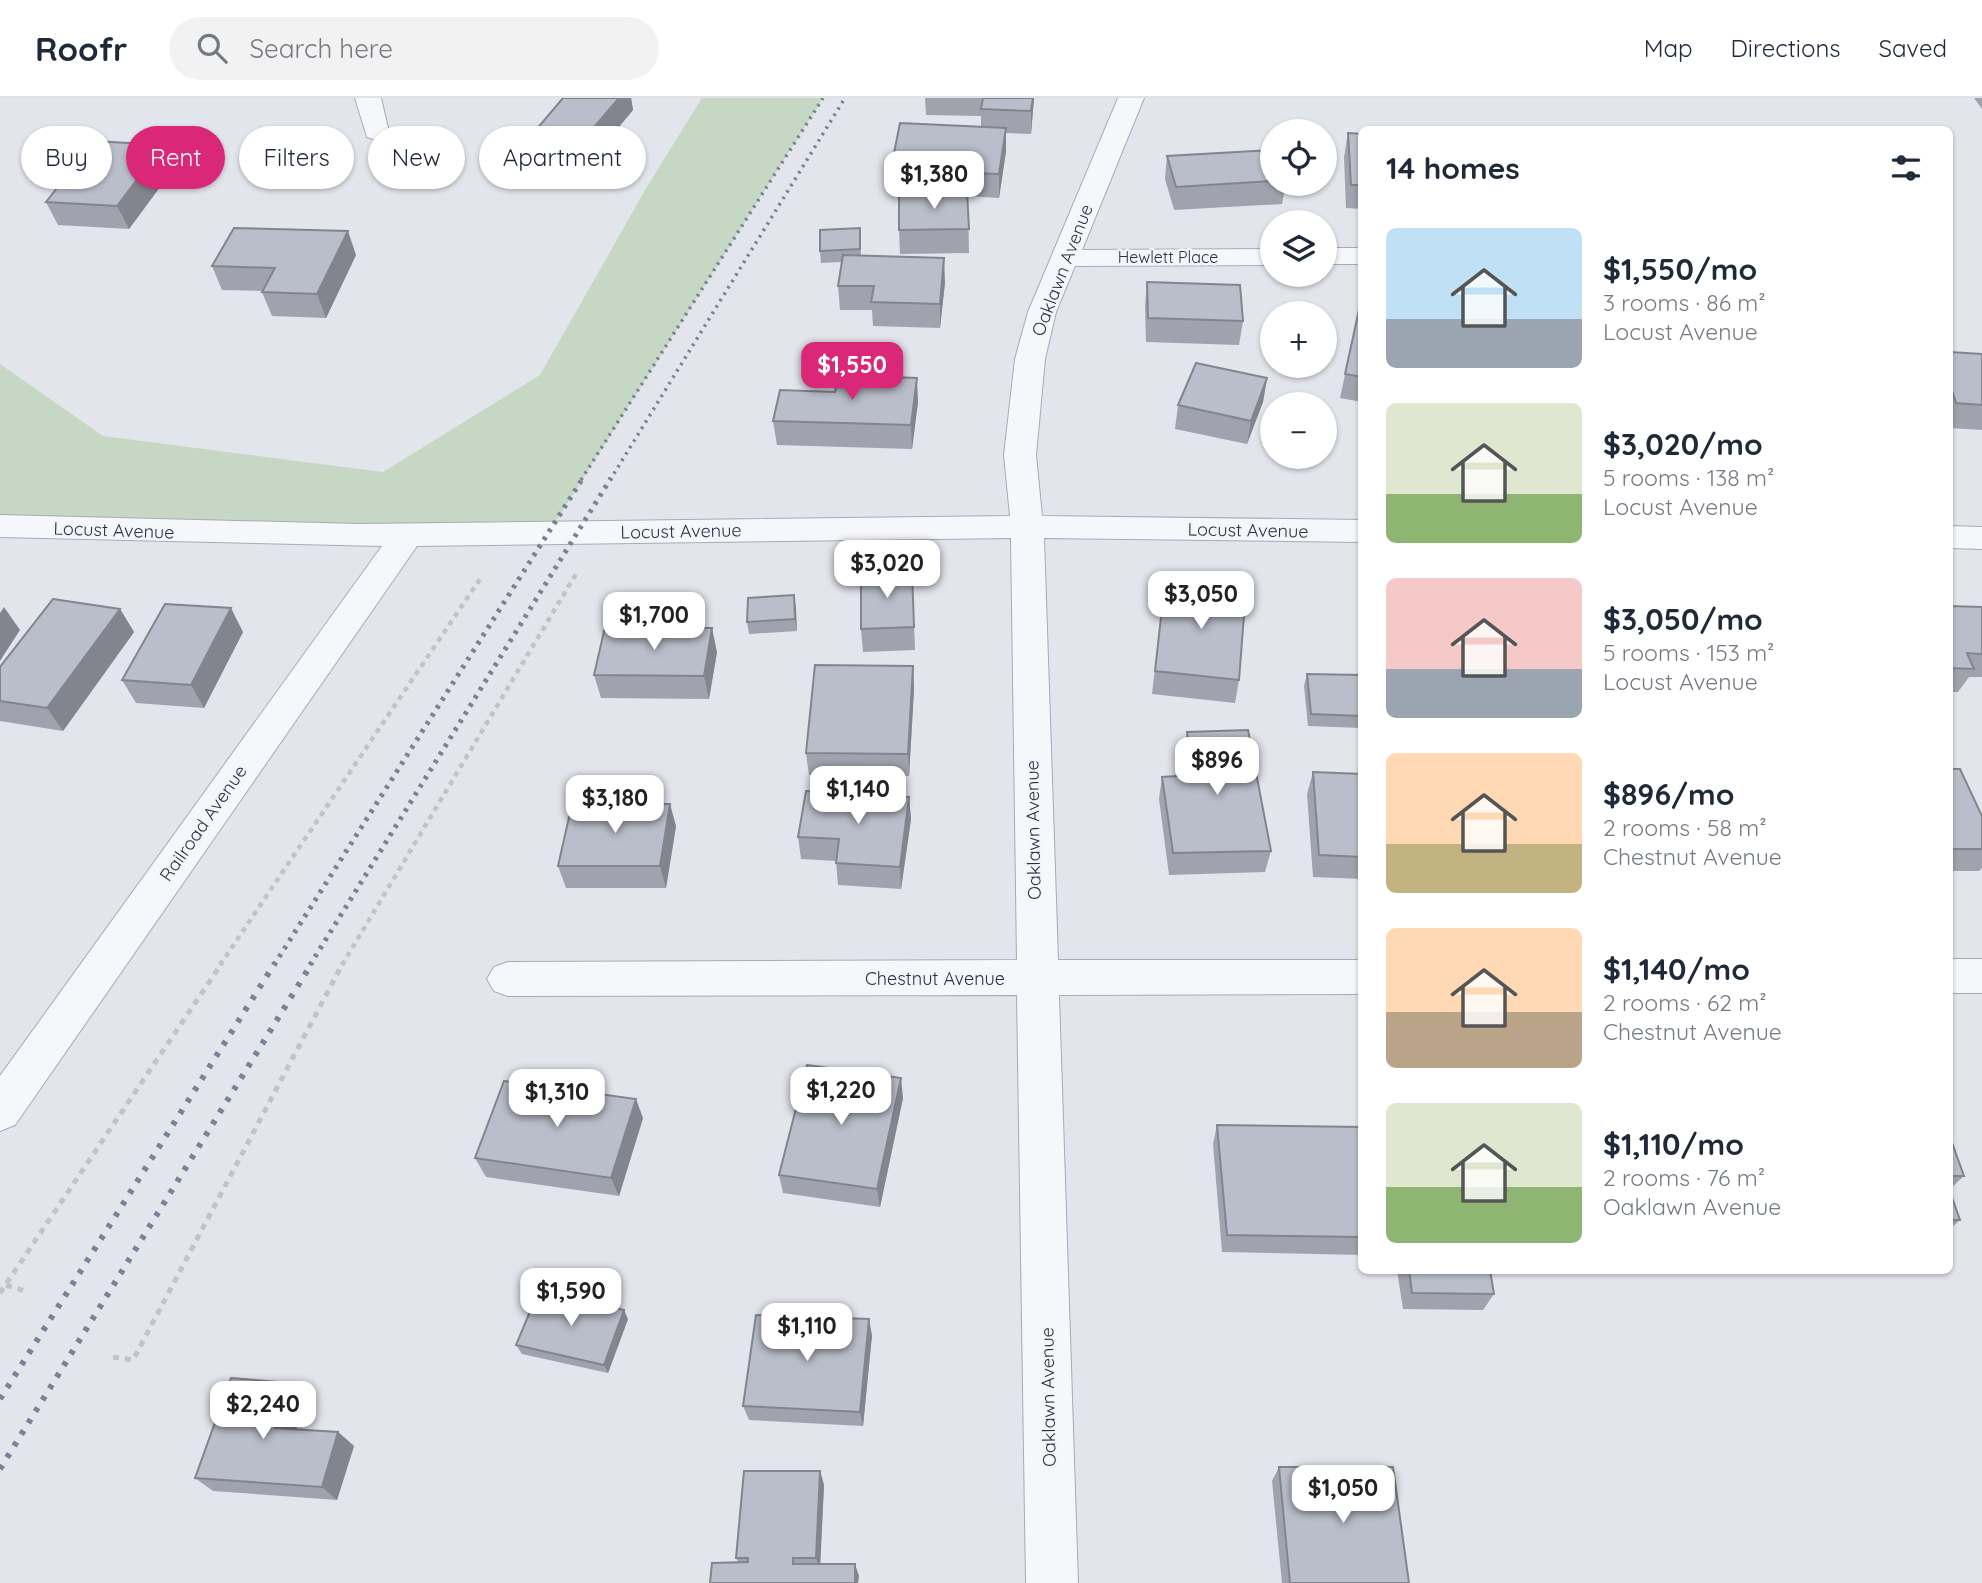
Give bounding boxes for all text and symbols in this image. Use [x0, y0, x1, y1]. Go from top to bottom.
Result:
search box [169, 17, 659, 80]
text: Roofr [35, 28, 127, 69]
icon: search [193, 29, 231, 67]
text: Search here [249, 32, 393, 65]
text: Map [1644, 33, 1693, 63]
text: Directions [1731, 33, 1841, 63]
text: Saved [1879, 33, 1947, 63]
map controls [1260, 119, 1337, 469]
button: locate [1260, 119, 1337, 196]
chip: Buy [21, 126, 112, 189]
chip: Rent [126, 126, 225, 189]
chip: Filters [239, 126, 354, 189]
chip: New [368, 126, 465, 189]
chip: Apartment [479, 126, 646, 189]
text: 14 homes [1386, 149, 1520, 187]
icon: filters [1887, 149, 1925, 187]
pin: $1,380 [877, 152, 991, 211]
text: $1,380 [900, 159, 968, 188]
street label: Oaklawn Avenue [1026, 201, 1098, 339]
button: layers [1260, 210, 1337, 287]
street label: Hewlett Place [1118, 247, 1218, 267]
text: $1,550/mo [1603, 250, 1757, 288]
icon: home [1442, 256, 1526, 340]
text: 3 rooms · 86 m² [1603, 288, 1766, 317]
button: + [1260, 301, 1337, 378]
text: Locust Avenue [1603, 317, 1758, 346]
pin: $1,550 [795, 342, 909, 402]
text: $1,550 [817, 350, 887, 379]
button: − [1260, 392, 1337, 469]
text: $3,020/mo [1603, 425, 1763, 463]
icon: home [1442, 431, 1526, 515]
text: 5 rooms · 138 m² [1603, 463, 1774, 492]
text: Locust Avenue [1603, 492, 1758, 521]
street label: Locust Avenue [53, 516, 175, 544]
street label: Locust Avenue [1187, 517, 1309, 543]
street label: Locust Avenue [620, 518, 742, 544]
pin: $3,020 [830, 540, 944, 600]
text: $3,020 [850, 548, 924, 577]
pin: $3,050 [1144, 572, 1258, 631]
text: $3,050 [1164, 579, 1238, 608]
pin: $1,700 [597, 592, 711, 652]
text: $1,700 [619, 600, 689, 629]
text: $3,050/mo [1603, 600, 1763, 638]
icon: home [1442, 606, 1526, 690]
text: 5 rooms · 153 m² [1603, 638, 1774, 667]
text: Locust Avenue [1603, 667, 1758, 696]
pin: $896 [1176, 738, 1258, 797]
text: $896 [1191, 745, 1243, 774]
street label: Railroad Avenue [154, 760, 252, 886]
street label: Oaklawn Avenue [1020, 760, 1046, 900]
pin: $1,140 [801, 766, 915, 826]
text: $1,140 [826, 774, 890, 803]
text: $896/mo [1603, 775, 1734, 813]
pin: $3,180 [558, 776, 672, 835]
icon: home [1442, 781, 1526, 865]
text: $3,180 [582, 783, 648, 812]
text: 2 rooms · 58 m² [1603, 813, 1766, 842]
text: Chestnut Avenue [1603, 842, 1782, 871]
text: $1,140/mo [1603, 950, 1750, 988]
icon: home [1442, 956, 1526, 1040]
street label: Chestnut Avenue [865, 967, 1005, 990]
text: 2 rooms · 62 m² [1603, 988, 1767, 1017]
text: Chestnut Avenue [1603, 1017, 1782, 1046]
pin: $1,220 [784, 1068, 898, 1127]
pin: $1,310 [500, 1070, 614, 1129]
text: $1,220 [806, 1075, 876, 1104]
text: $1,310 [525, 1077, 589, 1106]
text: $1,110/mo [1603, 1125, 1744, 1163]
icon: home [1442, 1131, 1526, 1215]
text: 2 rooms · 76 m² [1603, 1163, 1765, 1192]
text: Oaklawn Avenue [1603, 1192, 1781, 1221]
pin: $1,590 [514, 1268, 628, 1328]
text: $1,590 [536, 1276, 606, 1305]
pin: $1,110 [750, 1304, 864, 1363]
text: $1,110 [777, 1311, 837, 1340]
street label: Oaklawn Avenue [1035, 1327, 1061, 1467]
pin: $2,240 [206, 1382, 320, 1441]
text: $2,240 [226, 1389, 300, 1418]
pin: $1,050 [1286, 1466, 1400, 1525]
text: $1,050 [1308, 1473, 1378, 1502]

